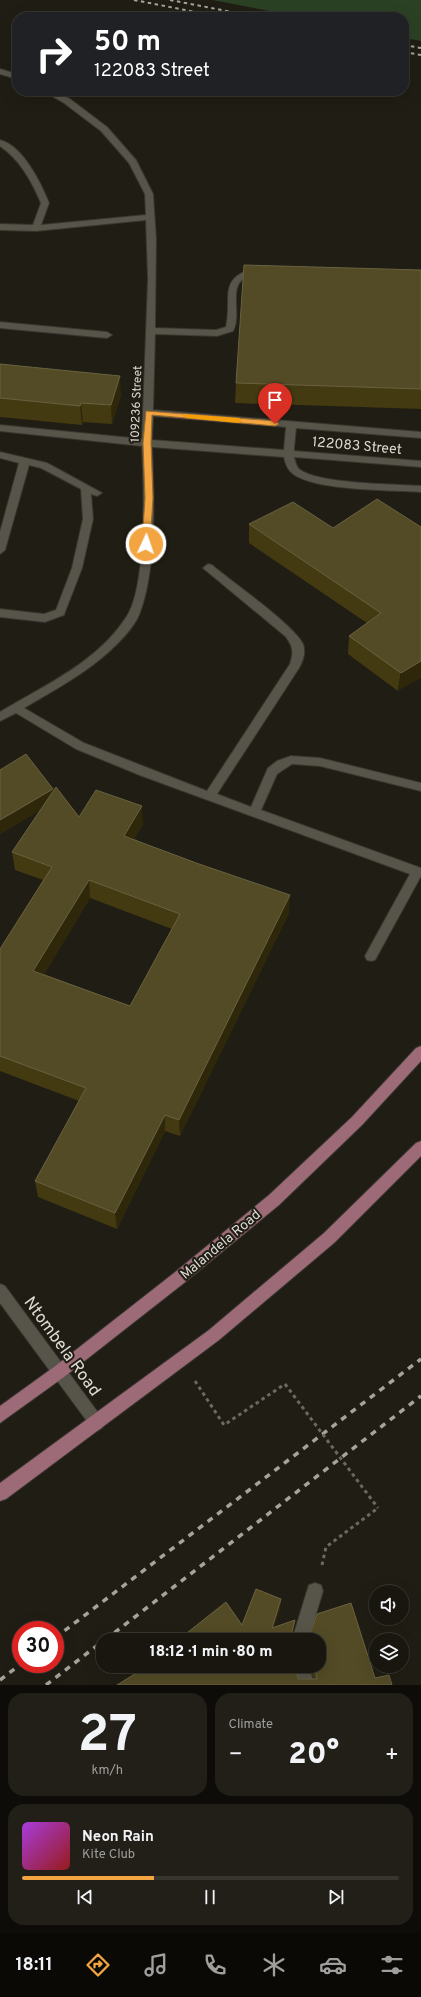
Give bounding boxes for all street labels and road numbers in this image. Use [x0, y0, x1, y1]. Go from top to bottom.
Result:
street label: 109236 Street [128, 365, 146, 443]
street label: 122083 Street [311, 434, 403, 459]
street label: Malandela Road [177, 1207, 265, 1284]
street label: Ntombela Road [18, 1293, 105, 1401]

